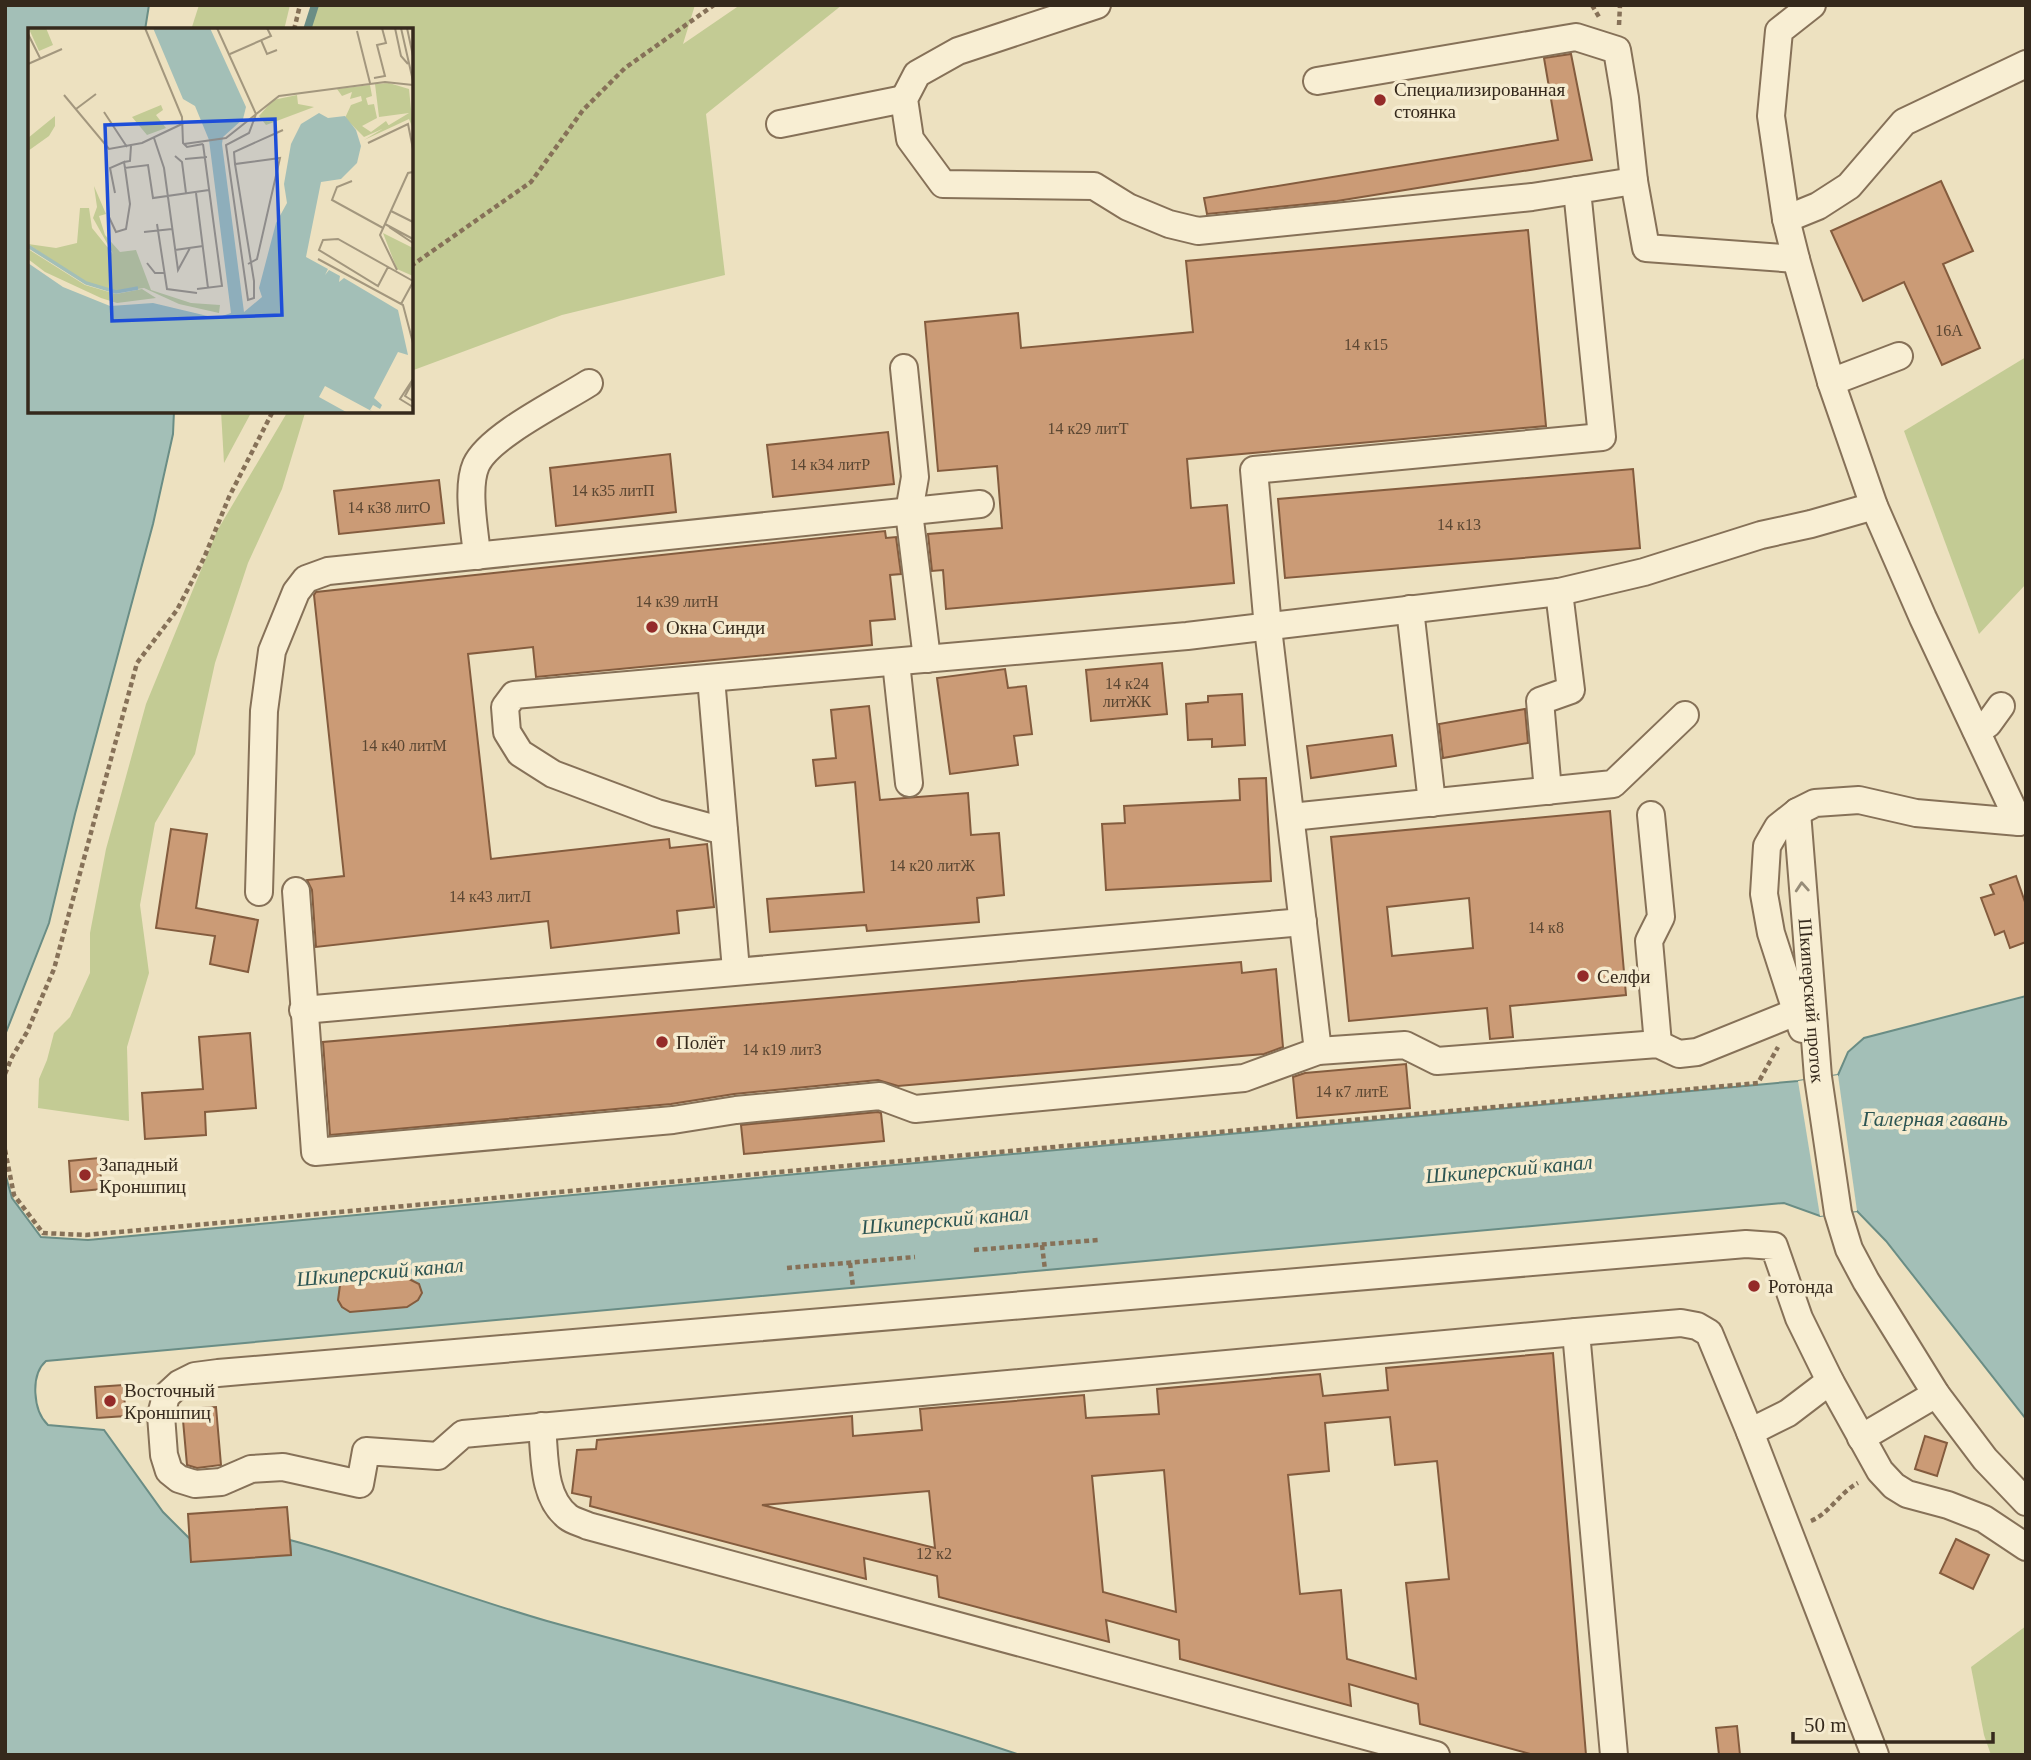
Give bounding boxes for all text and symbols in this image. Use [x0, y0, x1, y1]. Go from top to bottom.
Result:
inset map [28, 28, 413, 413]
place label: Специализированная стоянка [1394, 79, 1565, 122]
marker: Специализированная стоянка [1372, 92, 1388, 108]
house number: 16А [1935, 322, 1963, 339]
house number: 14 к15 [1344, 336, 1388, 353]
house number: 14 к29 литТ [1047, 420, 1129, 437]
house number: 14 к34 литР [790, 456, 870, 473]
house number: 14 к35 литП [572, 482, 655, 499]
house number: 14 к38 литО [348, 499, 430, 516]
house number: 14 к13 [1437, 516, 1481, 533]
house number: 14 к39 литН [636, 593, 719, 610]
place label: Окна Синди [666, 617, 765, 638]
marker: Окна Синди [644, 619, 660, 635]
house number: 14 к24 литЖК [1103, 675, 1152, 710]
house number: 14 к40 литМ [361, 737, 447, 754]
house number: 14 к20 литЖ [889, 857, 975, 874]
one-way arrow [1795, 882, 1810, 893]
house number: 14 к43 литЛ [449, 888, 531, 905]
street label: Шкиперский проток [1794, 917, 1829, 1085]
house number: 14 к8 [1528, 919, 1564, 936]
place label: Селфи [1597, 966, 1650, 987]
marker: Селфи [1575, 968, 1591, 984]
place label: Полёт [676, 1032, 726, 1053]
marker: Полёт [654, 1034, 670, 1050]
house number: 14 к19 литЗ [742, 1041, 822, 1058]
house number: 14 к7 литЕ [1315, 1083, 1389, 1100]
water label: Галерная гавань [1861, 1107, 2008, 1131]
water label: Шкиперский канал [1423, 1150, 1594, 1188]
place label: Западный Кроншпиц [99, 1154, 186, 1197]
marker: Западный Кроншпиц [77, 1167, 93, 1183]
water label: Шкиперский канал [859, 1201, 1030, 1239]
water label: Шкиперский канал [294, 1253, 465, 1291]
place label: Ротонда [1768, 1276, 1834, 1297]
marker: Ротонда [1746, 1278, 1762, 1294]
place label: Восточный Кроншпиц [124, 1380, 215, 1423]
marker: Восточный Кроншпиц [102, 1393, 118, 1409]
house number: 12 к2 [916, 1545, 952, 1562]
scale bar [1793, 1700, 1993, 1744]
text: 50 m [1804, 1713, 1847, 1737]

